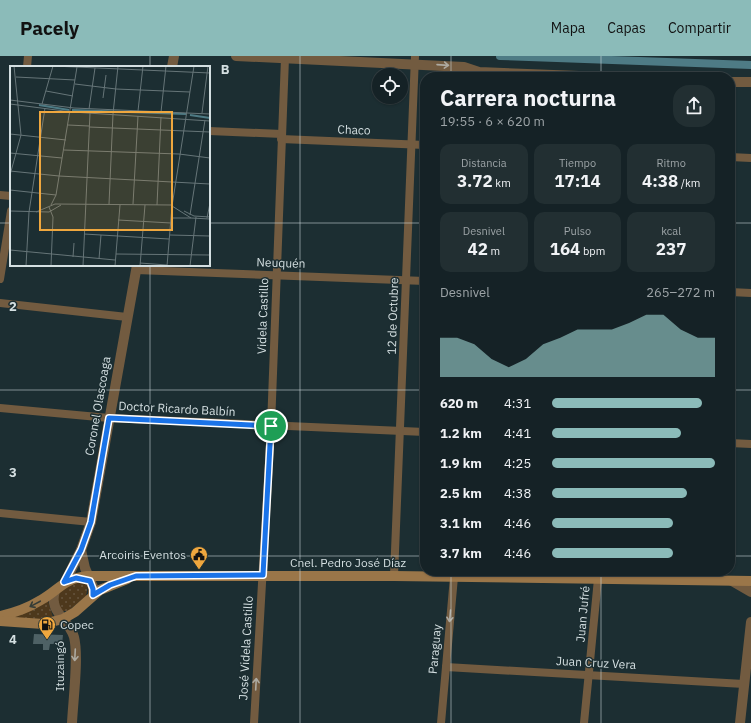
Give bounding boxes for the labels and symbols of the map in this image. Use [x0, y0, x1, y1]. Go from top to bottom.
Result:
text: B [221, 61, 230, 78]
one-way arrow [436, 62, 449, 69]
inset map [10, 66, 210, 266]
street label: Chaco [337, 121, 371, 138]
street label: Neuquén [256, 254, 306, 271]
street label: Videla Castillo [254, 277, 271, 354]
street label: 12 de Octubre [384, 277, 401, 355]
text: 2 [9, 298, 17, 315]
street label: Coronel Olascoaga [81, 355, 114, 457]
street label: Doctor Ricardo Balbín [118, 398, 236, 419]
pin [254, 409, 288, 443]
text: 3 [9, 464, 17, 481]
public building icon: Arcoiris Eventos [189, 545, 209, 570]
place label: Arcoiris Eventos [99, 547, 186, 562]
street label: Cnel. Pedro José Díaz [290, 555, 406, 570]
street label: Juan Jufré [573, 585, 592, 643]
street label: José Videla Castillo [235, 595, 256, 701]
one-way arrow [29, 600, 41, 608]
one-way arrow [447, 609, 454, 622]
fuel station icon: Copec [37, 615, 57, 640]
place label: Copec [60, 617, 94, 632]
street label: Paraguay [425, 624, 444, 674]
text: 4 [9, 631, 17, 648]
street label: Ituzaingó [52, 640, 67, 691]
one-way arrow [72, 648, 79, 661]
street label: Juan Cruz Vera [556, 653, 637, 672]
one-way arrow [253, 678, 260, 691]

